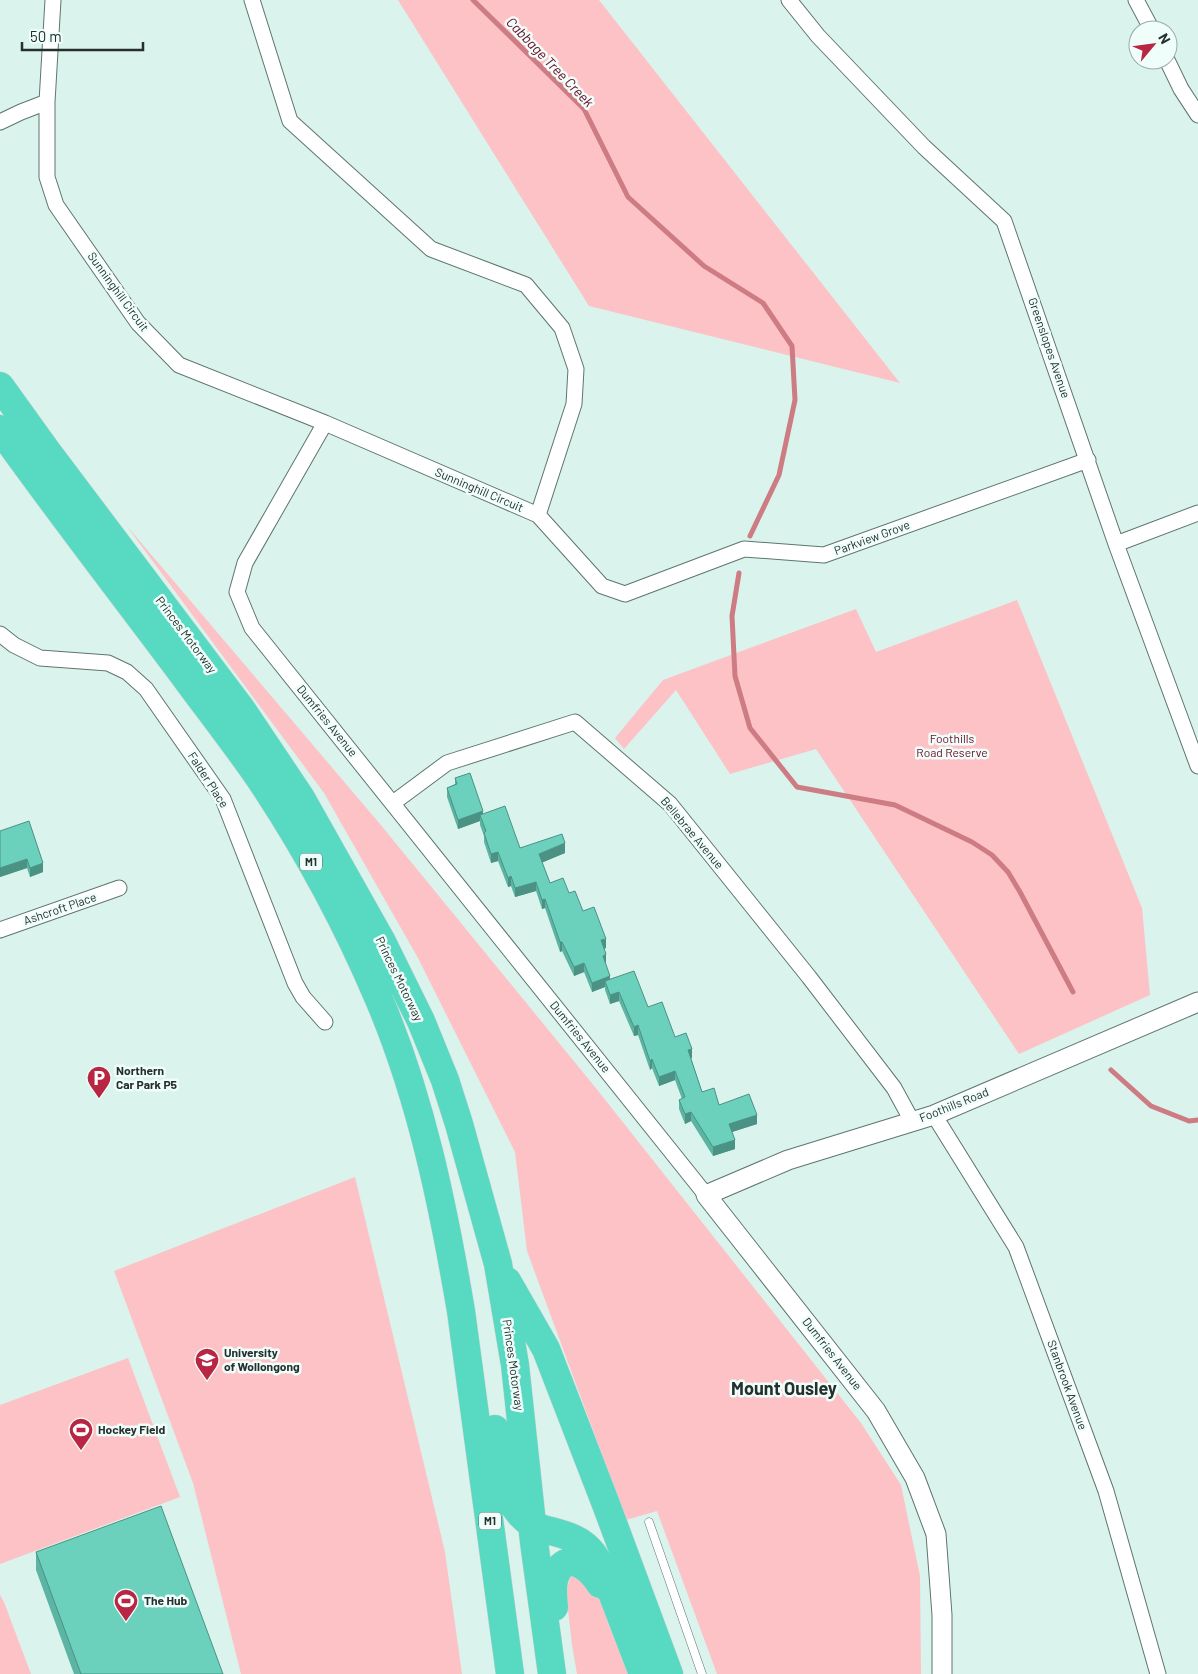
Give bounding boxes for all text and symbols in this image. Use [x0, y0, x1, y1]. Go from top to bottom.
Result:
water label: Cabbage Tree Creek [503, 13, 598, 110]
scale bar [22, 20, 144, 52]
north arrow [1128, 20, 1178, 70]
text: 50 m [30, 27, 62, 45]
text: N [1155, 30, 1174, 47]
street label: Sunninghill Circuit [85, 249, 152, 334]
street label: Greenslopes Avenue [1026, 296, 1074, 400]
street label: Sunninghill Circuit [433, 464, 526, 514]
street label: Parkview Grove [832, 517, 911, 557]
street label: Princes Motorway [153, 593, 220, 676]
street label: Dumfries Avenue [295, 682, 361, 759]
park label: Foothills Road Reserve [916, 731, 988, 759]
street label: Falder Place [186, 749, 232, 810]
street label: Bellebrae Avenue [659, 793, 727, 871]
road number: M1 [300, 854, 322, 870]
street label: Ashcroft Place [21, 889, 98, 927]
street label: Princes Motorway [373, 934, 427, 1023]
street label: Dumfries Avenue [548, 998, 614, 1075]
place label: Northern Car Park P5 [116, 1063, 178, 1091]
parking icon: Northern Car Park P5 [86, 1065, 112, 1099]
street label: Foothills Road [917, 1084, 990, 1124]
street label: Dumfries Avenue [800, 1314, 865, 1392]
street label: Princes Motorway [501, 1318, 527, 1412]
street label: Stanbrook Avenue [1045, 1338, 1091, 1431]
place label: University of Wollongong [224, 1345, 300, 1373]
school or university icon: University of Wollongong [194, 1347, 220, 1381]
district label: Mount Ousley [731, 1377, 837, 1399]
sports icon: Hockey Field [68, 1417, 94, 1451]
place label: Hockey Field [98, 1422, 165, 1436]
road number: M1 [479, 1512, 501, 1530]
sports icon: The Hub [113, 1588, 139, 1622]
place label: The Hub [144, 1593, 188, 1607]

